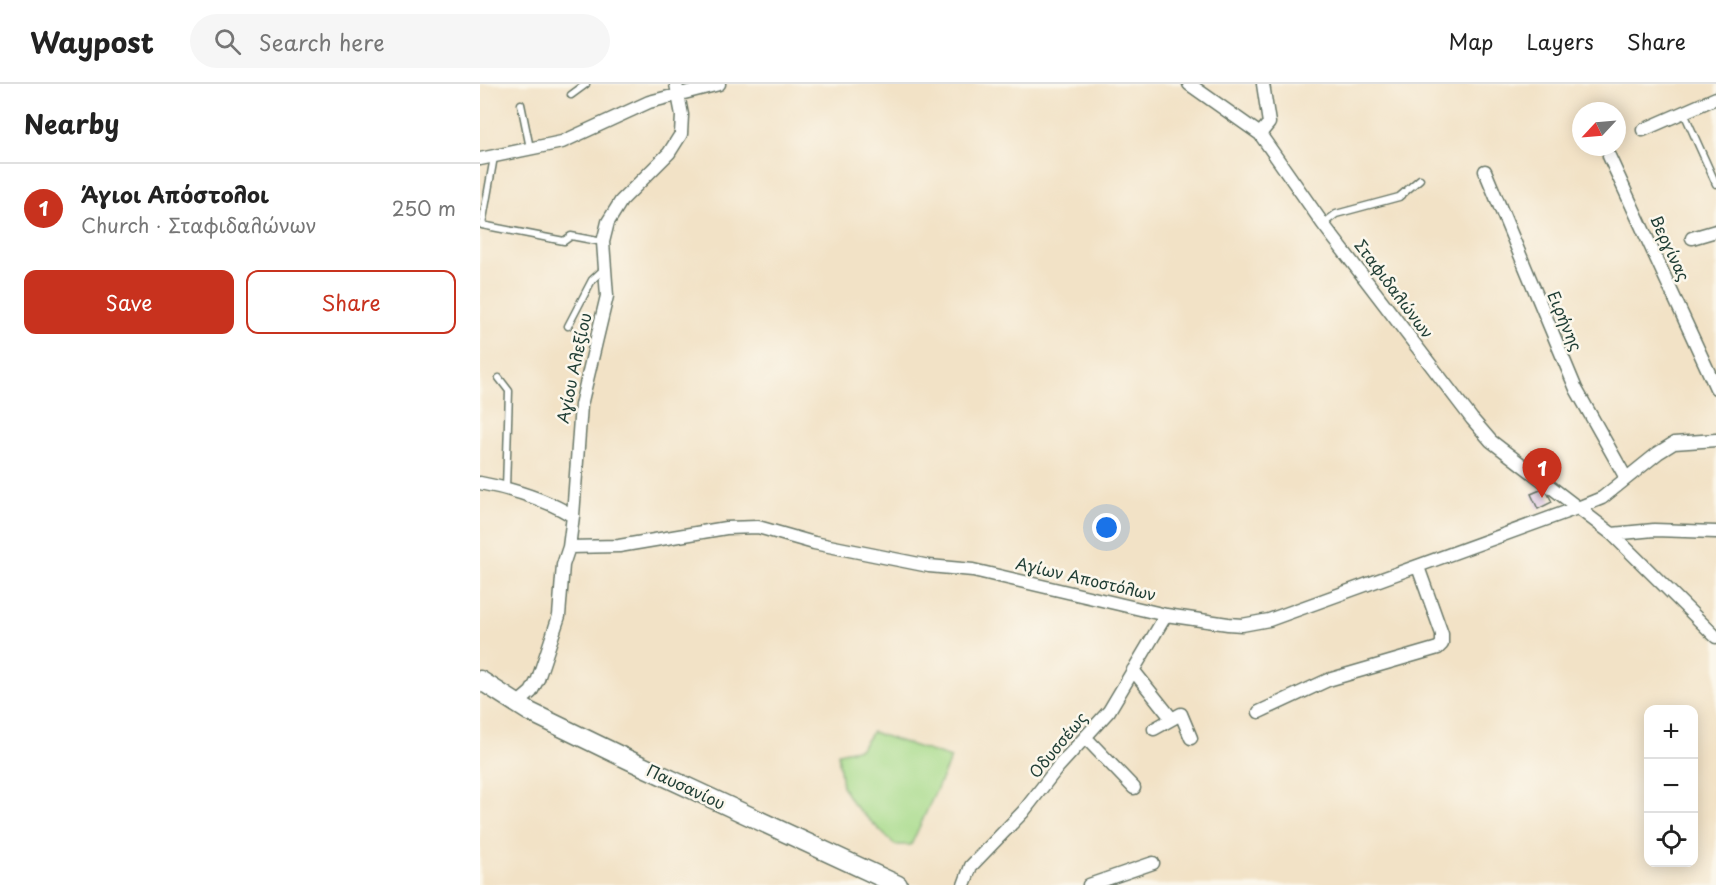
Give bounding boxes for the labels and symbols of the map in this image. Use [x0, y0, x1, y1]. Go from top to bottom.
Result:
north arrow [1572, 102, 1626, 156]
street label: Βεργίνας [1645, 210, 1697, 285]
street label: Σταφιδαλώνων [1349, 234, 1440, 343]
street label: Ειρήνης [1543, 287, 1589, 354]
street label: Αγίου Αλεξίου [550, 310, 596, 425]
pin: 1 [1522, 448, 1562, 498]
your location [1092, 513, 1121, 542]
street label: Αγίων Αποστόλων [1014, 550, 1159, 606]
street label: Οδυσσέως [1022, 706, 1092, 783]
street label: Παυσανίου [643, 757, 730, 815]

